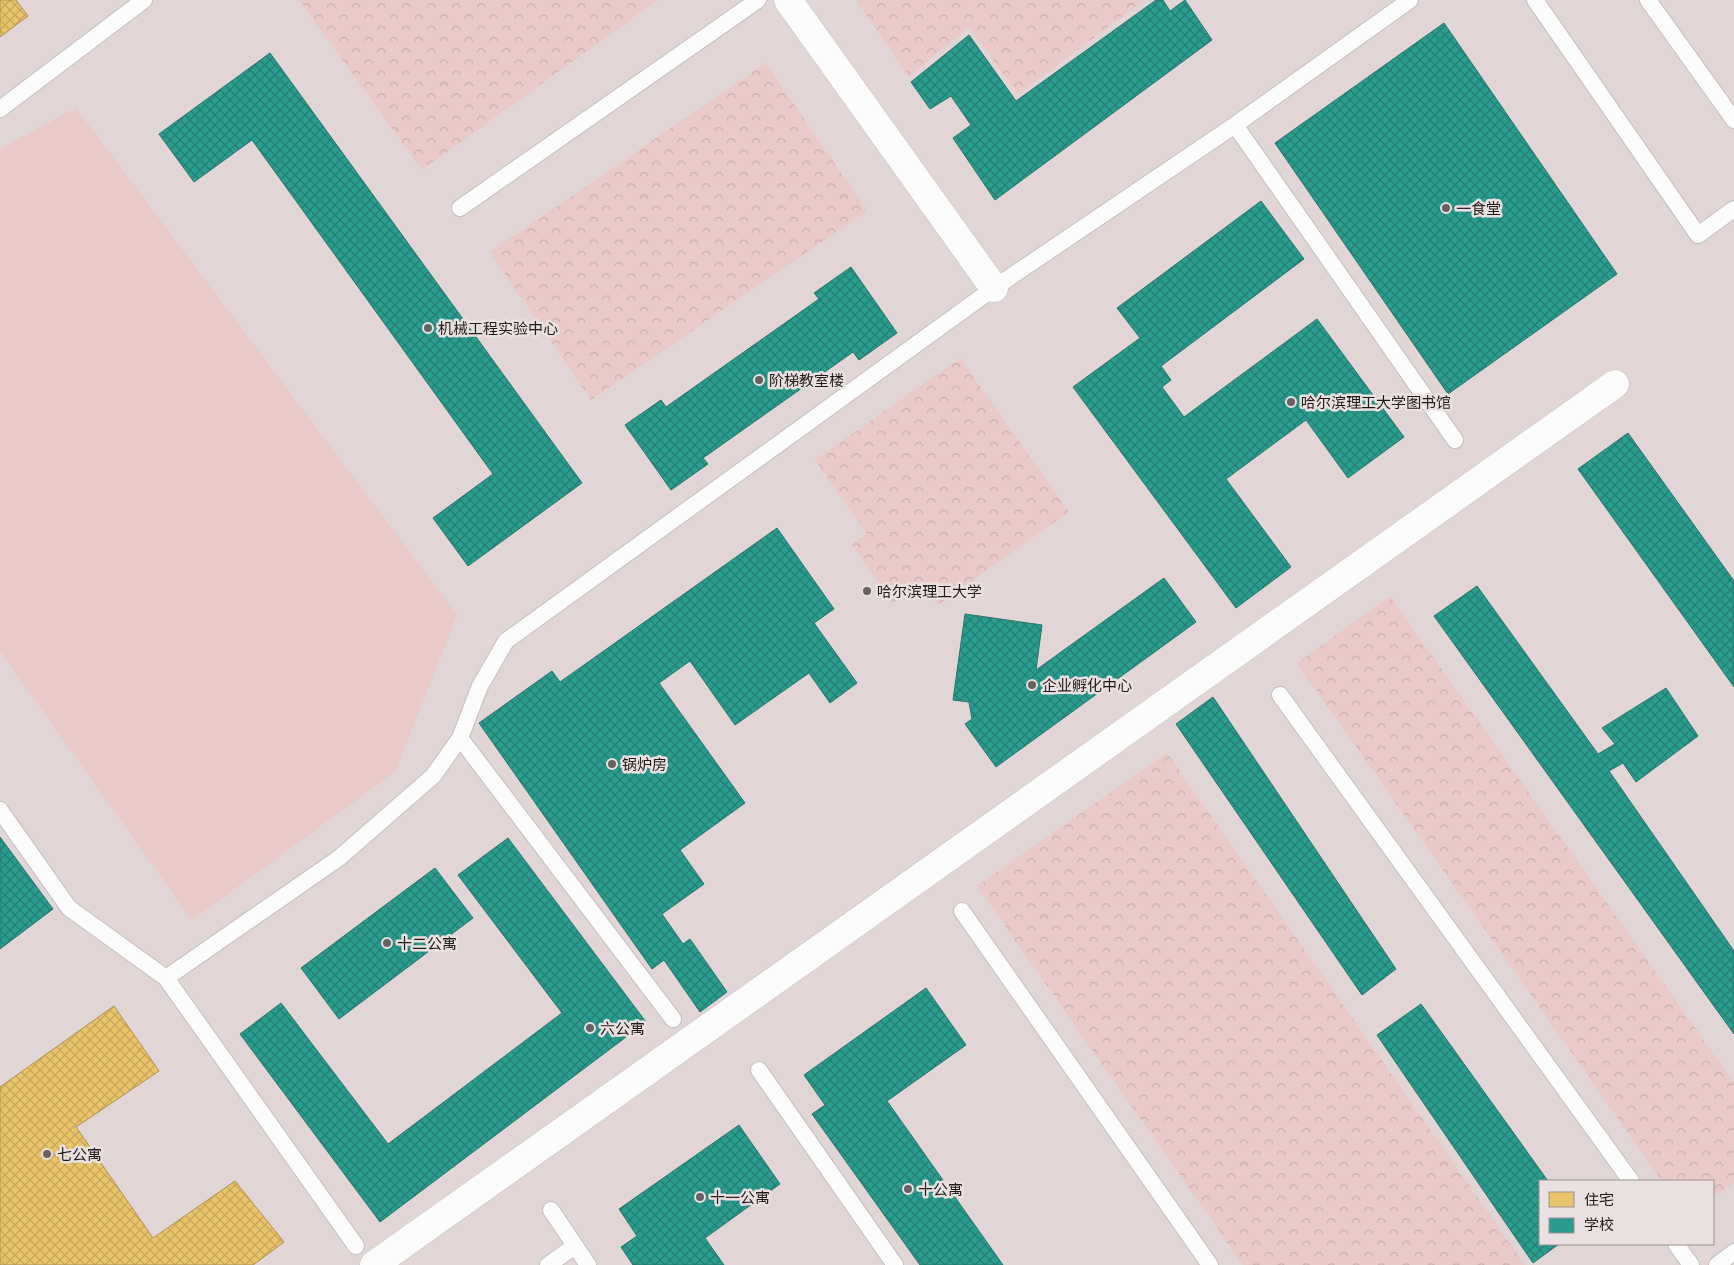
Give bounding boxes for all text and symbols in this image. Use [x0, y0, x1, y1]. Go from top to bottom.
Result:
place label: 一食堂 [1456, 199, 1501, 218]
marker: 一食堂 [1440, 202, 1452, 214]
place label: 机械工程实验中心 [438, 319, 558, 338]
marker: 机械工程实验中心 [422, 322, 434, 334]
place label: 阶梯教室楼 [769, 371, 844, 390]
marker: 阶梯教室楼 [753, 374, 765, 386]
place label: 哈尔滨理工大学图书馆 [1301, 393, 1451, 412]
marker: 哈尔滨理工大学图书馆 [1285, 396, 1297, 408]
place label: 哈尔滨理工大学 [877, 582, 982, 601]
marker: 哈尔滨理工大学 [861, 585, 873, 597]
place label: 企业孵化中心 [1042, 676, 1132, 695]
marker: 企业孵化中心 [1026, 679, 1038, 691]
place label: 锅炉房 [622, 755, 667, 774]
marker: 锅炉房 [606, 758, 618, 770]
place label: 十二公寓 [397, 934, 457, 953]
marker: 十二公寓 [381, 937, 393, 949]
place label: 六公寓 [600, 1019, 645, 1038]
marker: 六公寓 [584, 1022, 596, 1034]
place label: 七公寓 [57, 1145, 102, 1164]
marker: 七公寓 [41, 1148, 53, 1160]
place label: 十公寓 [918, 1180, 963, 1199]
legend [1539, 1180, 1714, 1245]
marker: 十公寓 [902, 1183, 914, 1195]
place label: 十一公寓 [710, 1188, 770, 1207]
text: 住宅 [1584, 1190, 1614, 1209]
marker: 十一公寓 [694, 1191, 706, 1203]
text: 学校 [1584, 1215, 1614, 1234]

